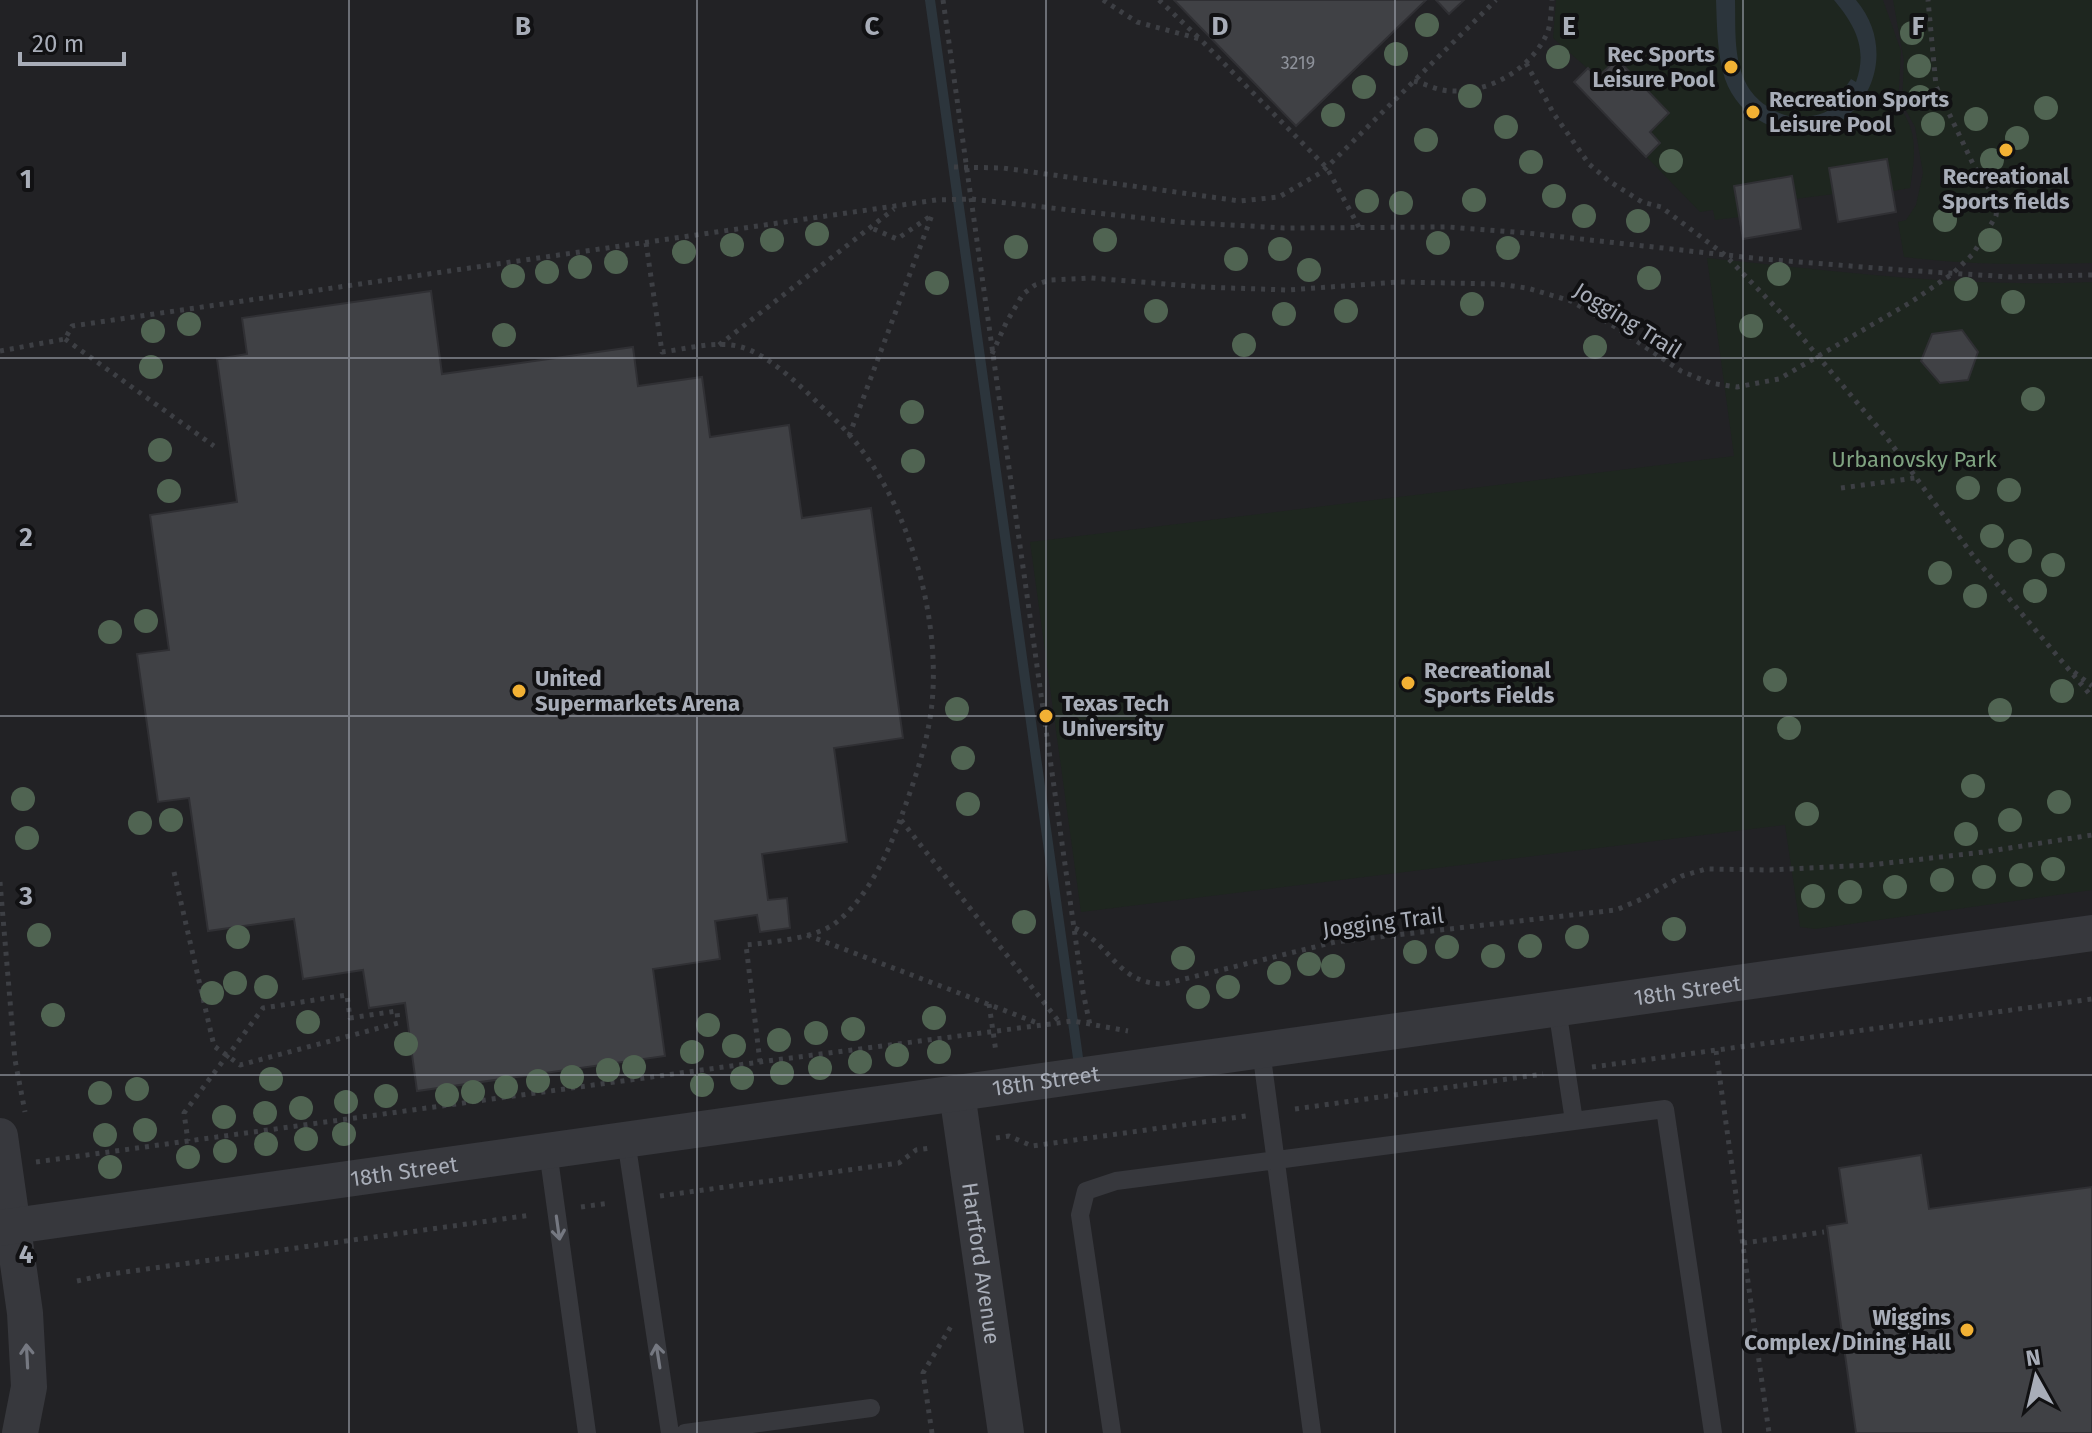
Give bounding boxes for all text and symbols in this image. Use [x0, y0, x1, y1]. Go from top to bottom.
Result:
text: B [515, 11, 531, 42]
text: C [865, 11, 880, 42]
text: D [1212, 11, 1229, 42]
text: E [1562, 11, 1576, 42]
text: F [1912, 11, 1925, 42]
scale bar [20, 16, 124, 66]
text: 20 m [32, 30, 84, 58]
place label: Rec Sports Leisure Pool [1592, 41, 1715, 93]
house number: 3219 [1281, 52, 1315, 74]
marker: Rec Sports Leisure Pool [1722, 58, 1740, 76]
place label: Recreation Sports Leisure Pool [1769, 86, 1949, 138]
marker: Recreation Sports Leisure Pool [1744, 103, 1762, 121]
marker: Recreational Sports fields [1997, 141, 2015, 159]
place label: Recreational Sports fields [1942, 163, 2070, 215]
text: 1 [20, 164, 32, 195]
street label: Jogging Trail [1569, 277, 1687, 364]
park label: Urbanovsky Park [1831, 446, 1998, 473]
text: 2 [19, 522, 33, 553]
place label: Recreational Sports Fields [1424, 657, 1555, 709]
place label: United Supermarkets Arena [535, 665, 740, 717]
marker: Recreational Sports Fields [1399, 674, 1417, 692]
marker: United Supermarkets Arena [510, 682, 528, 700]
place label: Texas Tech University [1062, 690, 1169, 742]
marker: Texas Tech University [1037, 707, 1055, 725]
text: 3 [18, 881, 33, 912]
street label: Jogging Trail [1321, 902, 1445, 943]
street label: 18th Street [1632, 970, 1743, 1011]
street label: 18th Street [990, 1060, 1101, 1102]
street label: 18th Street [349, 1151, 460, 1192]
street label: Hartford Avenue [956, 1181, 1006, 1346]
one-way arrow [551, 1215, 566, 1240]
text: 4 [19, 1239, 34, 1270]
place label: Wiggins Complex/Dining Hall [1744, 1304, 1951, 1356]
marker: Wiggins Complex/Dining Hall [1958, 1321, 1976, 1339]
north arrow [1996, 1337, 2076, 1417]
one-way arrow [19, 1343, 34, 1370]
text: N [2024, 1343, 2042, 1372]
one-way arrow [650, 1344, 665, 1369]

